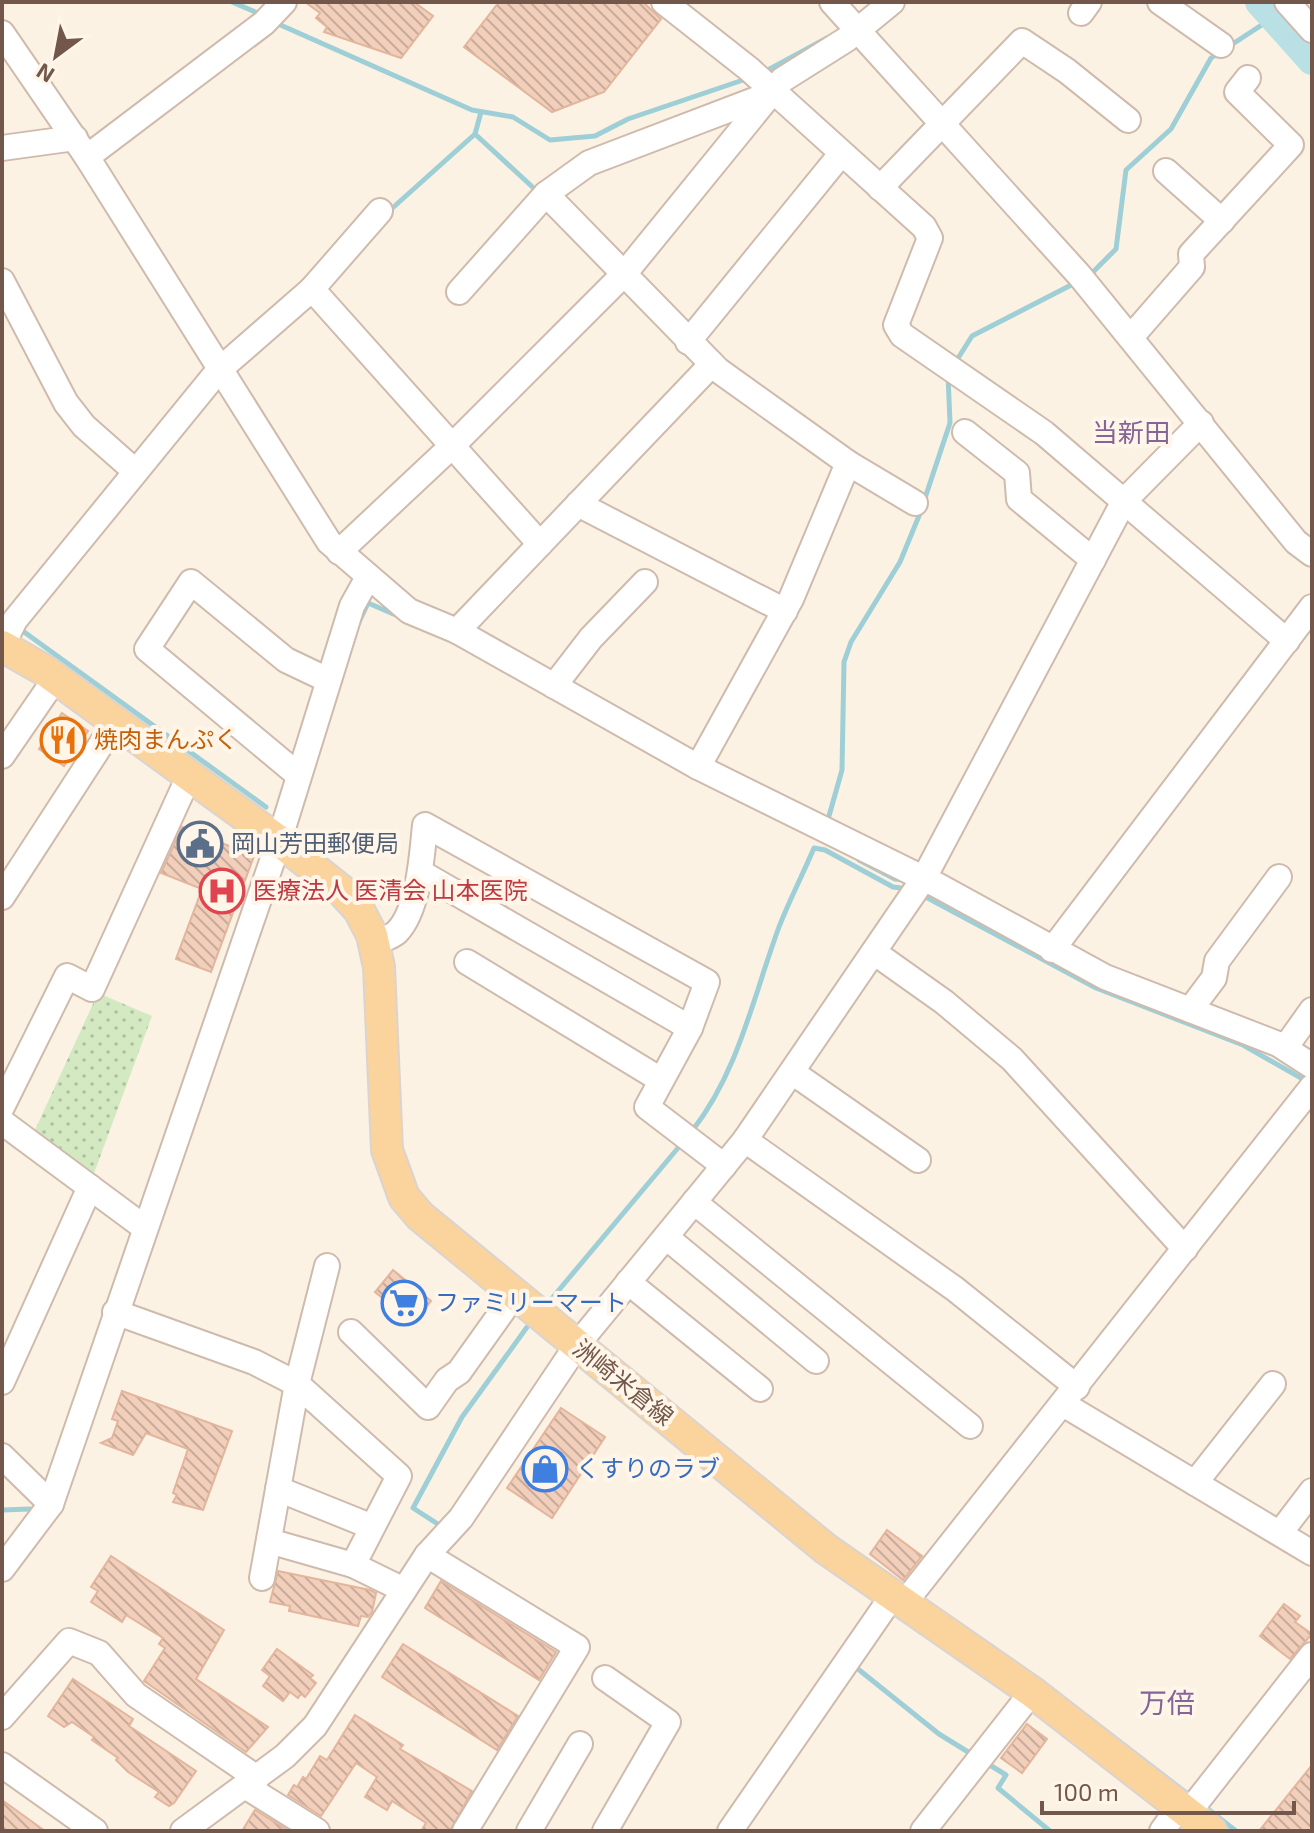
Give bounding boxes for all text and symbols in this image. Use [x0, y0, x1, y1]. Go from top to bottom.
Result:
north arrow [16, 16, 96, 96]
text: N [31, 59, 58, 89]
district label: 当新田 [1092, 416, 1170, 447]
restaurant icon: 焼肉まんぷく [39, 716, 87, 764]
place label: 焼肉まんぷく [94, 724, 238, 753]
public building icon: 岡山芳田郵便局 [176, 820, 224, 868]
place label: 岡山芳田郵便局 [231, 828, 399, 857]
hospital icon: 医療法人 医清会 山本医院 [198, 867, 246, 915]
place label: 医療法人 医清会 山本医院 [253, 875, 528, 904]
supermarket icon: ファミリーマート [380, 1279, 428, 1327]
place label: ファミリーマート [435, 1287, 627, 1316]
street label: 洲崎米倉線 [568, 1333, 680, 1431]
shop icon: くすりのラブ [521, 1445, 569, 1493]
place label: くすりのラブ [576, 1453, 720, 1482]
district label: 万倍 [1139, 1685, 1195, 1719]
scale bar [1042, 1765, 1294, 1815]
text: 100 m [1054, 1777, 1119, 1806]

